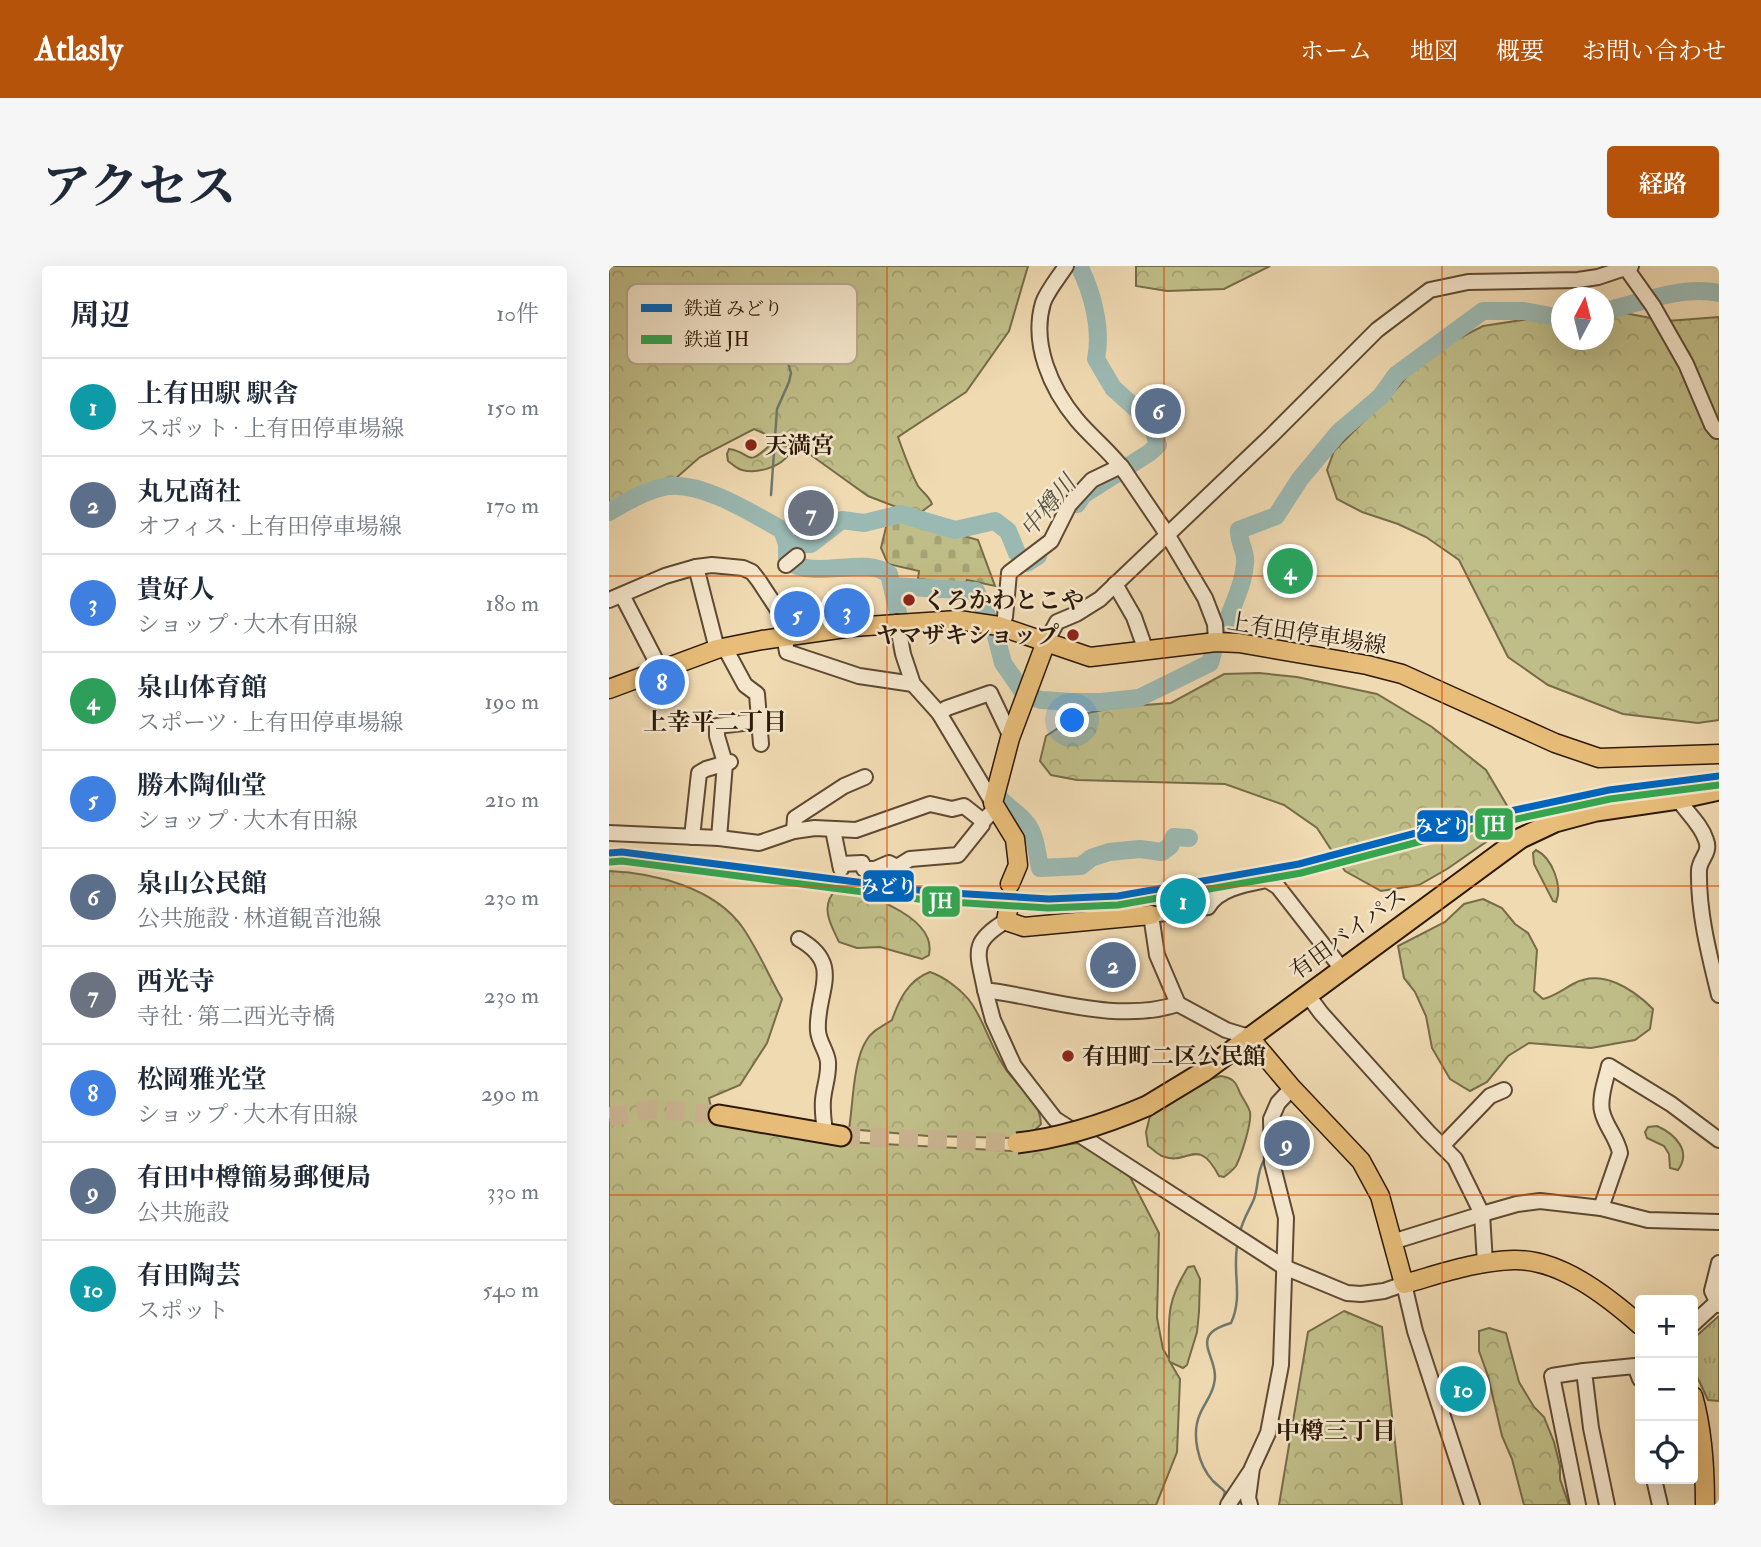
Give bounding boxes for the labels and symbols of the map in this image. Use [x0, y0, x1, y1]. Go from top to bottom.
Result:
legend [627, 284, 857, 364]
north arrow [1551, 287, 1614, 350]
text: 鉄道 みどり [684, 297, 783, 321]
text: 鉄道 JH [684, 328, 749, 352]
pin: 6 [1135, 385, 1181, 437]
place label: 天満宮 [765, 431, 834, 460]
marker: 天満宮 [743, 437, 759, 453]
water label: 中樽川 [1013, 466, 1085, 544]
pin: 7 [788, 487, 834, 539]
pin: 4 [1267, 545, 1313, 597]
pin: 3 [824, 585, 870, 637]
place label: くろかわとこや [923, 586, 1084, 615]
pin: 5 [774, 588, 820, 640]
marker: くろかわとこや [901, 592, 917, 608]
street label: 上有田停車場線 [1225, 607, 1389, 660]
place label: ヤマザキショップ [876, 621, 1059, 650]
marker: ヤマザキショップ [1065, 627, 1081, 643]
pin: 8 [639, 656, 685, 708]
your location [1055, 703, 1089, 737]
district label: 上幸平二丁目 [643, 707, 787, 738]
line badge: JH [1474, 807, 1514, 841]
line badge: みどり [1416, 809, 1469, 843]
text: JH [1481, 813, 1506, 837]
text: みどり [1413, 815, 1471, 839]
line badge: みどり [862, 869, 915, 903]
text: みどり [859, 875, 917, 899]
pin: 1 [1160, 875, 1206, 927]
street label: 有田バイパス [1284, 881, 1412, 986]
line badge: JH [921, 885, 961, 918]
text: JH [928, 890, 953, 914]
pin: 2 [1090, 939, 1136, 991]
place label: 有田町二区公民館 [1082, 1042, 1266, 1071]
marker: 有田町二区公民館 [1060, 1048, 1076, 1064]
pin: 9 [1264, 1117, 1310, 1169]
pin: 10 [1440, 1363, 1486, 1415]
district label: 中樽三丁目 [1276, 1416, 1396, 1447]

